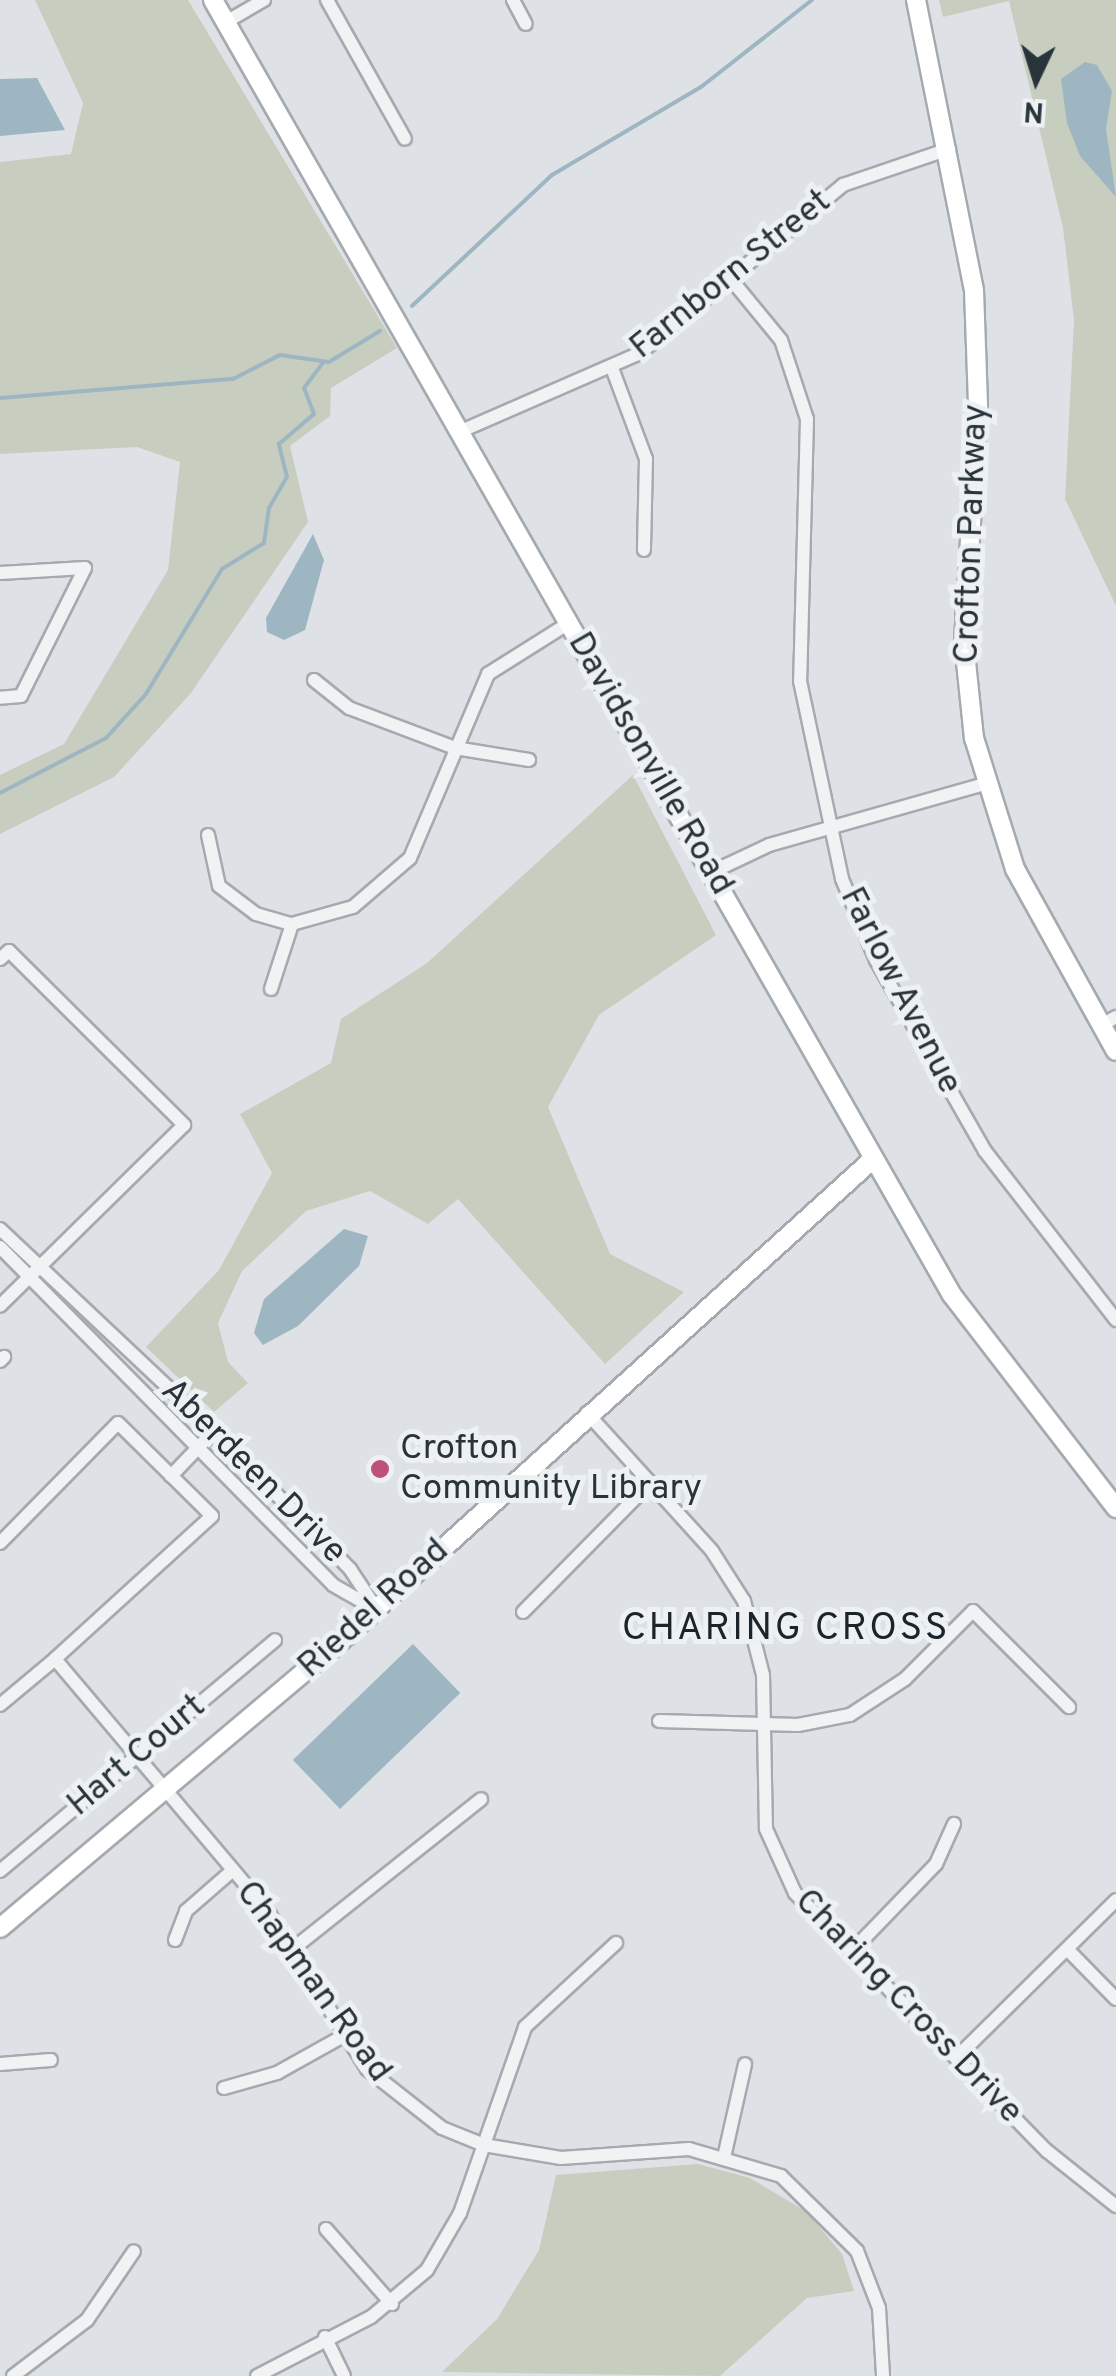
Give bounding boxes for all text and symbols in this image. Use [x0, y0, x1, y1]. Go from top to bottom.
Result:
north arrow [986, 30, 1086, 130]
text: N [1023, 91, 1045, 129]
street label: Farnborn Street [622, 181, 840, 369]
street label: Crofton Parkway [946, 403, 998, 665]
street label: Davidsonville Road [558, 625, 742, 903]
street label: Farlow Avenue [830, 880, 970, 1102]
street label: Aberdeen Drive [152, 1371, 354, 1573]
place label: Crofton Community Library [400, 1428, 702, 1510]
marker: Crofton Community Library [369, 1458, 391, 1480]
street label: Riedel Road [290, 1530, 458, 1688]
district label: CHARING CROSS [622, 1607, 950, 1653]
street label: Hart Court [59, 1686, 215, 1826]
street label: Chapman Road [226, 1873, 400, 2091]
street label: Charing Cross Drive [785, 1881, 1031, 2133]

